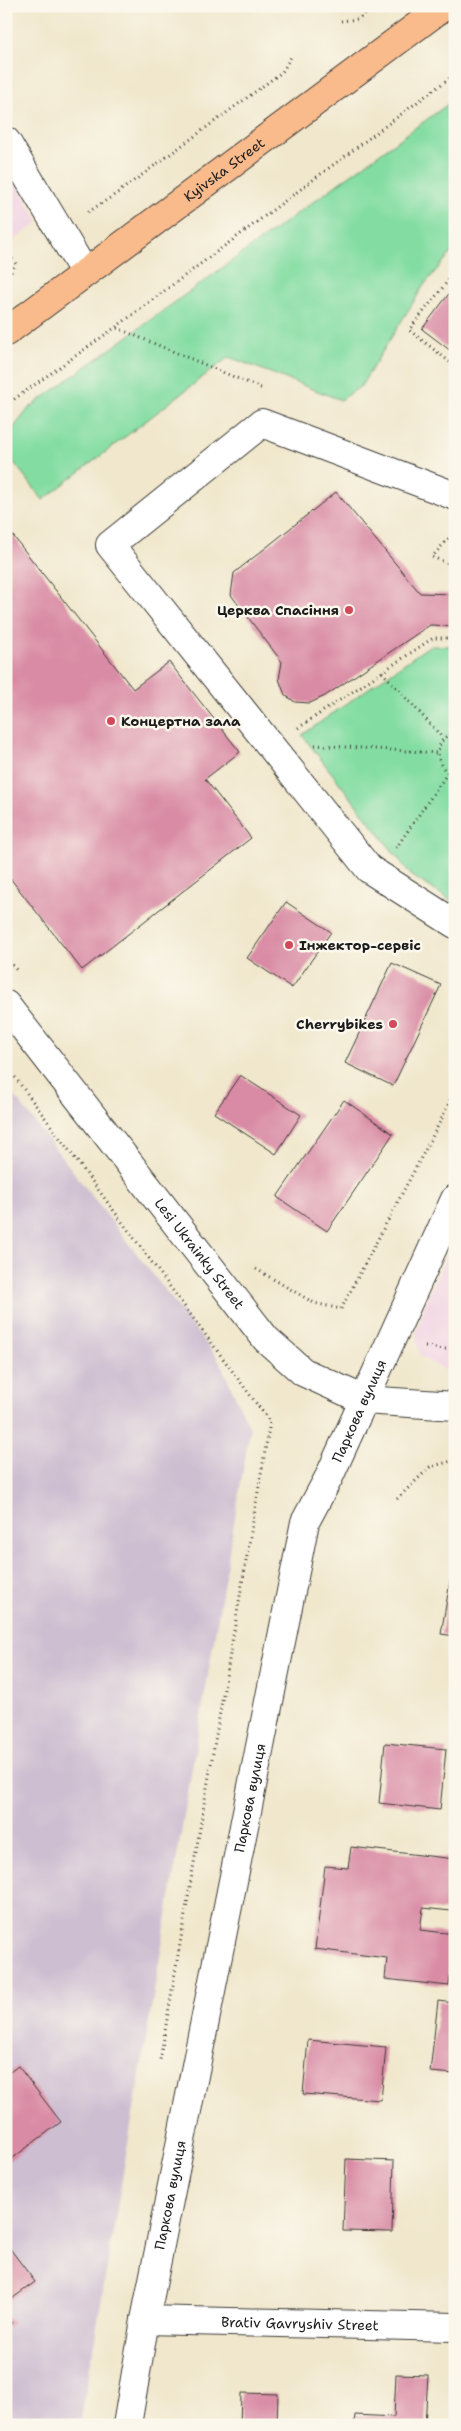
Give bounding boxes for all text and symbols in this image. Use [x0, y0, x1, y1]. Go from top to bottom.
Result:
street label: Kyivska Street [180, 134, 268, 206]
place label: Церква Спасіння [217, 601, 339, 619]
marker: Церква Спасіння [343, 604, 355, 616]
place label: Концертна зала [121, 712, 241, 730]
marker: Концертна зала [105, 715, 117, 727]
place label: Інжектор-сервіс [299, 936, 421, 954]
marker: Інжектор-сервіс [283, 939, 295, 951]
place label: Сherrybikes [296, 1015, 383, 1033]
marker: Сherrybikes [387, 1018, 399, 1030]
street label: Lesi Ukrainky Street [151, 1194, 248, 1313]
street label: Паркова вулиця [328, 1357, 390, 1465]
street label: Паркова вулиця [230, 1742, 269, 1854]
street label: Паркова вулиця [150, 2139, 190, 2251]
street label: Brativ Gavryshiv Street [221, 2313, 379, 2334]

